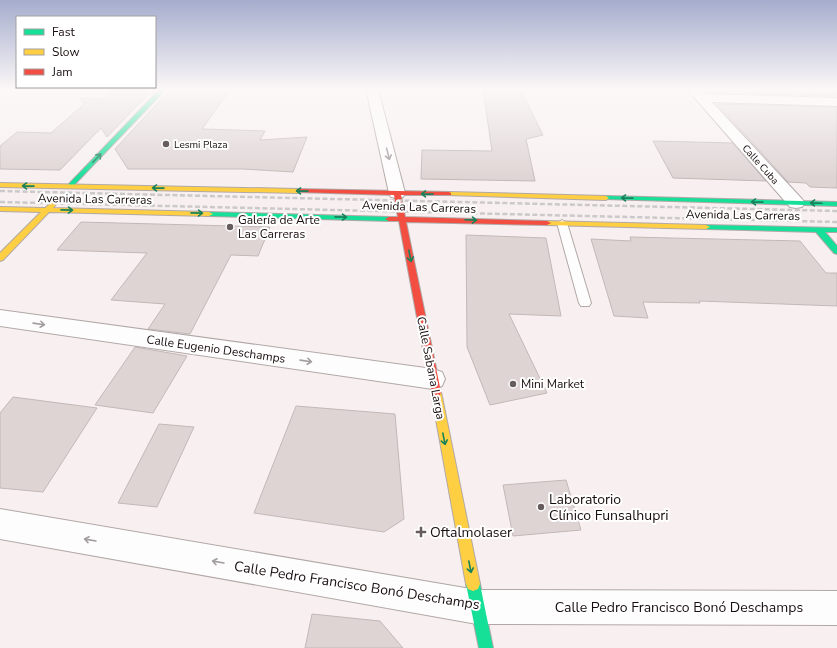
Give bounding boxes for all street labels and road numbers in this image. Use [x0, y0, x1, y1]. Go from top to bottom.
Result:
street label: Calle Cuba [739, 142, 782, 188]
street label: Avenida Las Carreras [38, 190, 152, 208]
street label: Avenida Las Carreras [362, 197, 477, 217]
street label: Avenida Las Carreras [686, 206, 800, 224]
street label: Calle Sabana Larga [413, 315, 449, 421]
street label: Calle Eugenio Deschamps [146, 331, 287, 367]
street label: Calle Pedro Francisco Bonó Deschamps [233, 557, 481, 614]
street label: Calle Pedro Francisco Bonó Deschamps [555, 598, 803, 617]

